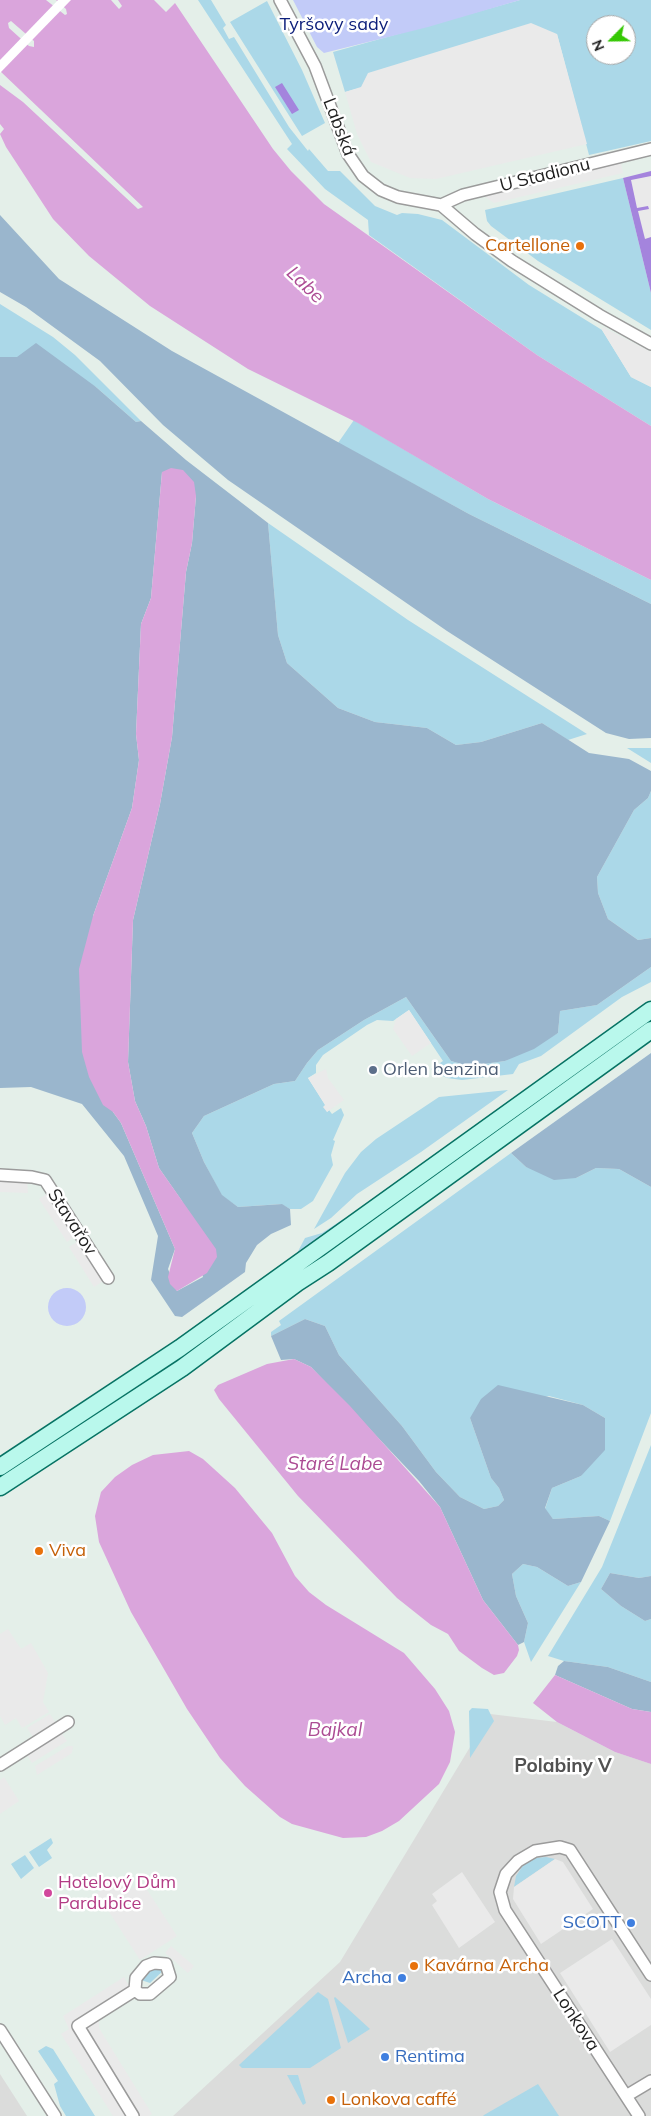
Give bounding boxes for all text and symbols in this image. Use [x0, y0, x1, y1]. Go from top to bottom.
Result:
park label: Tyršovy sady [280, 14, 388, 36]
north arrow [586, 15, 636, 65]
text: N [588, 37, 608, 54]
street label: Labská [318, 95, 360, 159]
street label: U Stadionu [498, 153, 592, 197]
place label: Cartellone [485, 235, 570, 257]
marker: Cartellone [574, 240, 586, 252]
water label: Labe [281, 262, 329, 308]
place label: Orlen benzina [383, 1059, 499, 1081]
marker: Orlen benzina [367, 1064, 379, 1076]
street label: Stavařov [43, 1185, 101, 1259]
water label: Staré Labe [287, 1453, 383, 1475]
place label: Viva [49, 1540, 86, 1562]
marker: Viva [33, 1545, 45, 1557]
water label: Bajkal [308, 1719, 362, 1741]
district label: Polabiny V [514, 1755, 612, 1777]
place label: Hotelový Dům Pardubice [58, 1872, 176, 1915]
marker: Hotelový Dům Pardubice [42, 1887, 54, 1899]
place label: SCOTT [563, 1912, 621, 1934]
marker: SCOTT [625, 1917, 637, 1929]
place label: Kavárna Archa [424, 1955, 549, 1977]
marker: Kavárna Archa [408, 1960, 420, 1972]
place label: Archa [342, 1967, 392, 1989]
marker: Archa [396, 1972, 408, 1984]
street label: Lonkova [548, 1985, 604, 2055]
place label: Rentima [395, 2046, 465, 2068]
marker: Rentima [379, 2051, 391, 2063]
place label: Lonkova caffé [341, 2089, 457, 2111]
marker: Lonkova caffé [325, 2094, 337, 2106]

